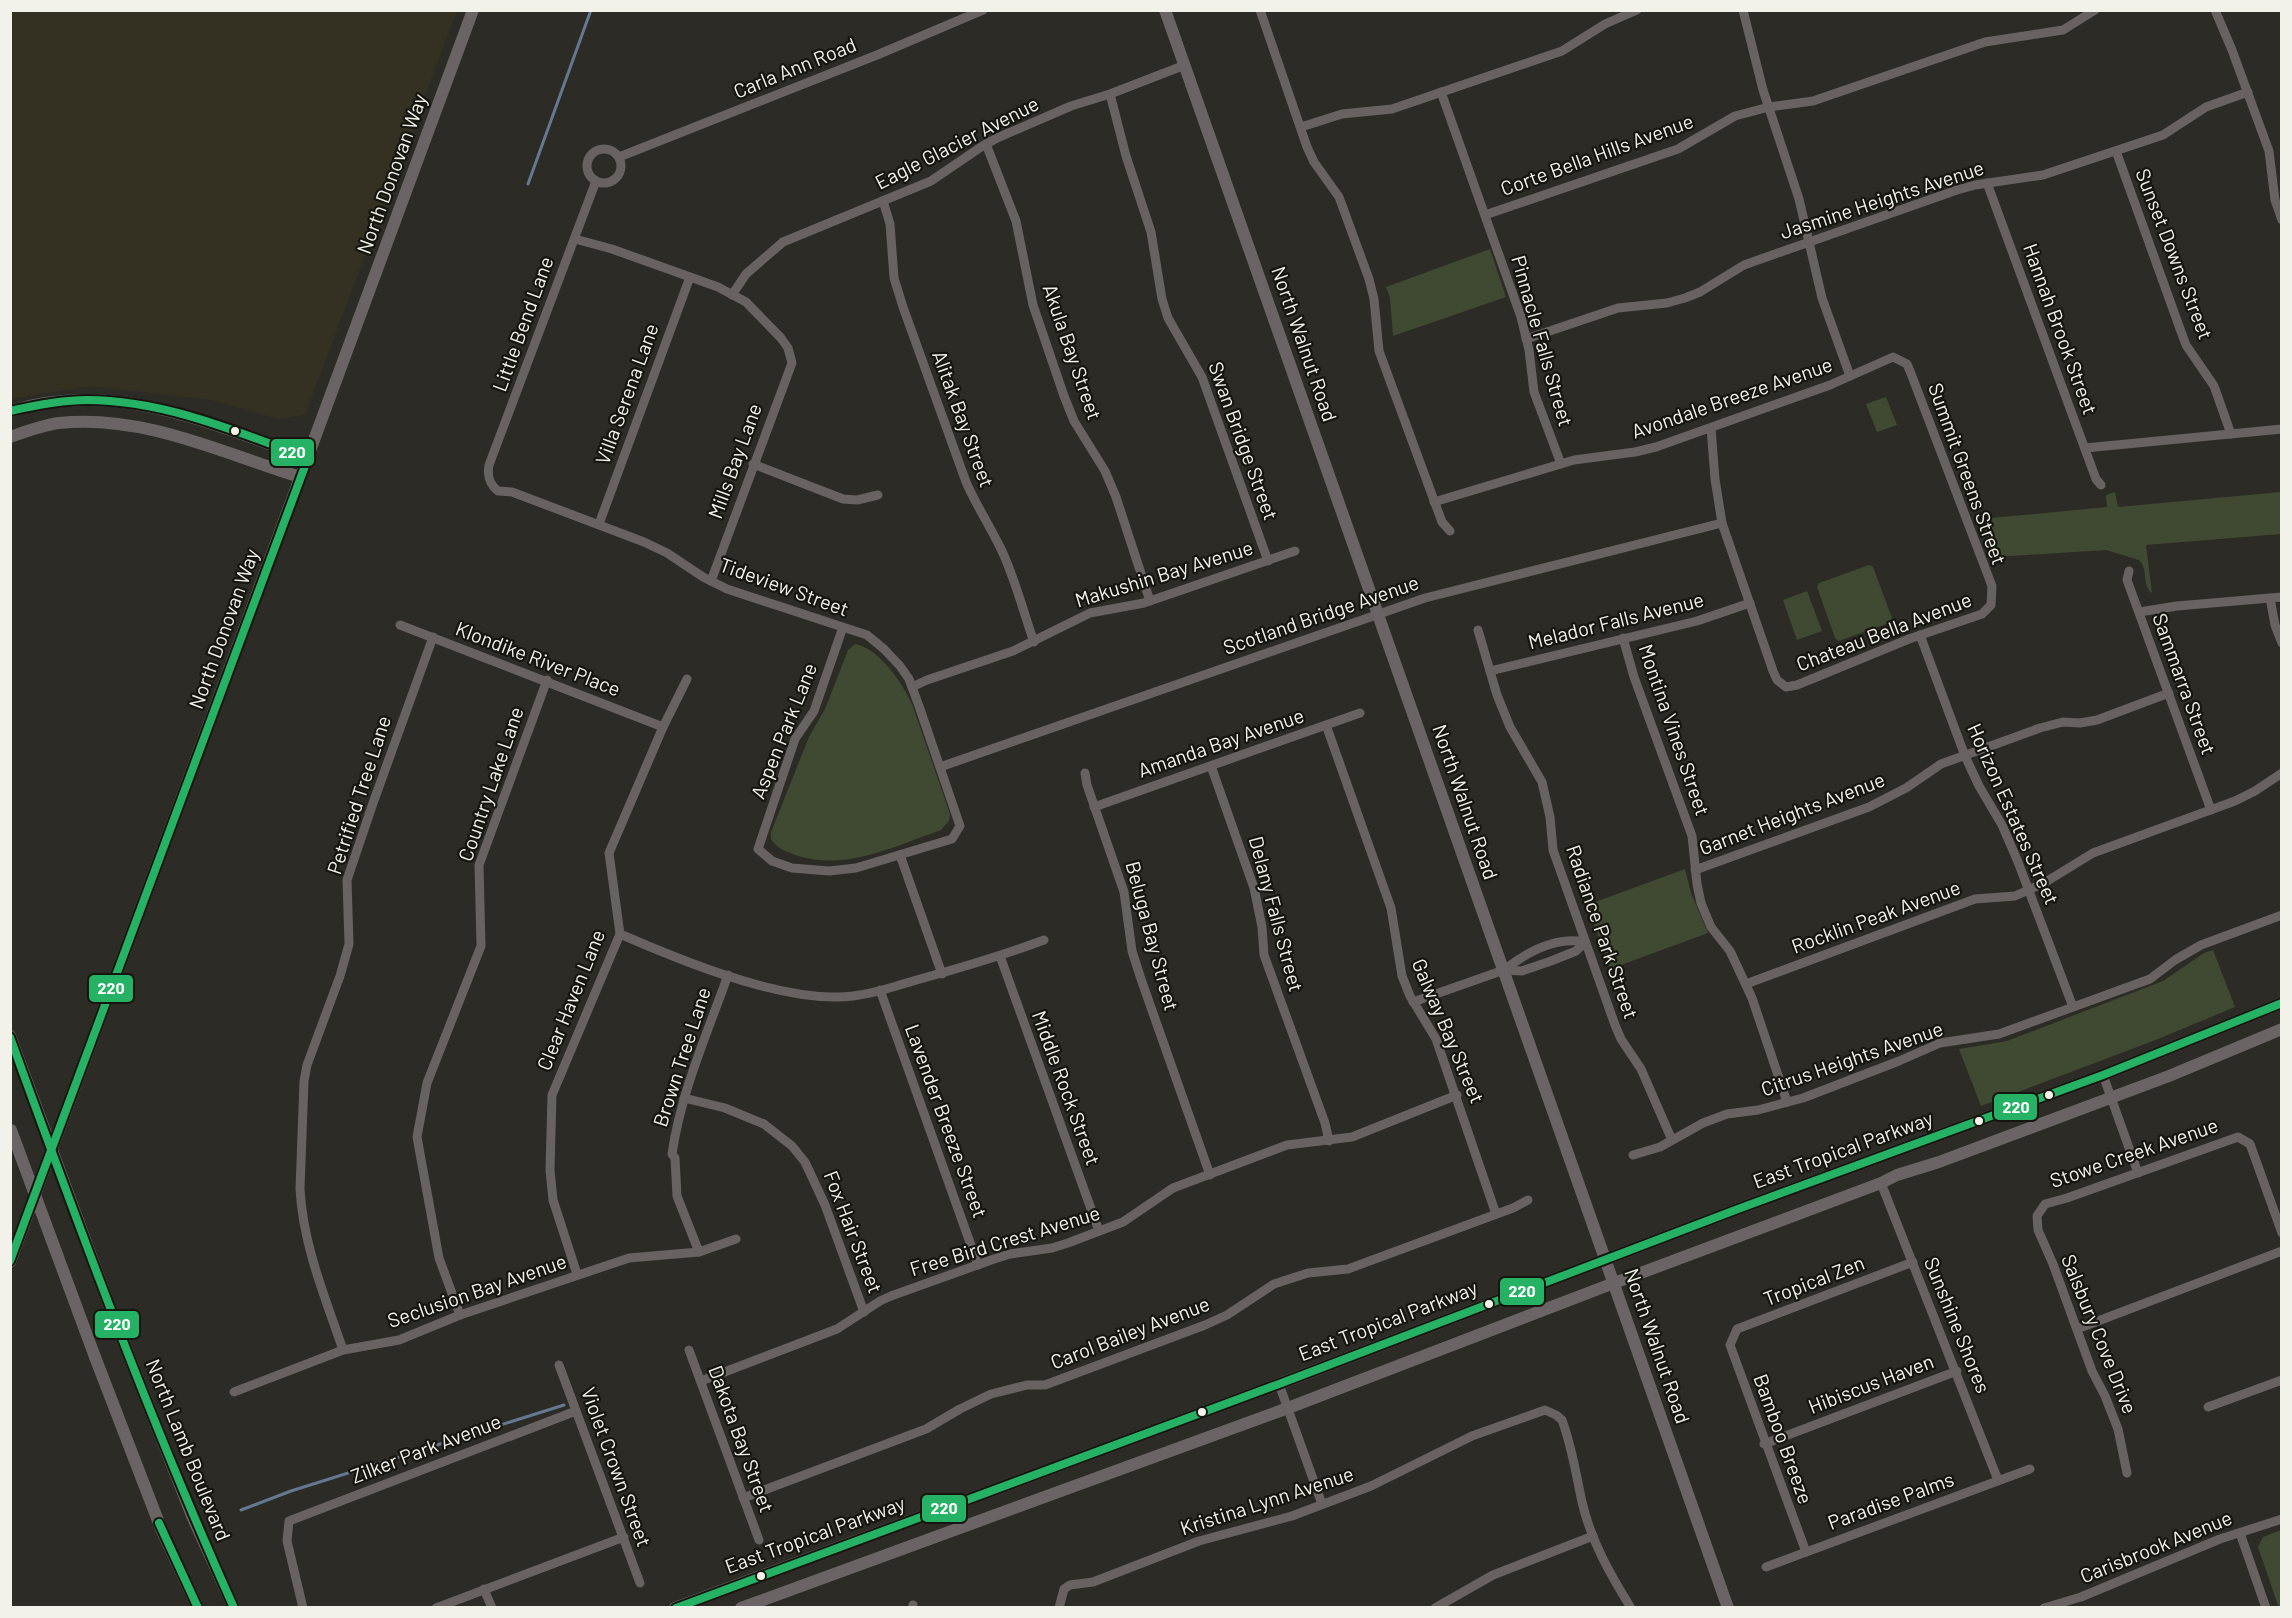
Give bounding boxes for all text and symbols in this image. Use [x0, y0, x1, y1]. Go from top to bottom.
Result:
street label: Carla Ann Road [730, 32, 860, 103]
street label: North Donovan Way [351, 90, 431, 257]
street label: Eagle Glacier Avenue [871, 90, 1042, 194]
street label: Corte Bella Hills Avenue [1497, 108, 1696, 200]
street label: Jasmine Heights Avenue [1777, 155, 1987, 243]
street label: Sunset Downs Street [2131, 165, 2219, 342]
street label: Hannah Brook Street [2019, 240, 2103, 417]
street label: Pinnacle Falls Street [1507, 252, 1579, 429]
street label: Little Bend Lane [487, 253, 558, 394]
street label: North Walnut Road [1267, 263, 1343, 424]
street label: Akula Bay Street [1038, 281, 1107, 423]
street label: Villa Serena Lane [589, 320, 663, 467]
street label: Alitak Bay Street [928, 347, 1000, 490]
street label: Avondale Breeze Avenue [1628, 351, 1835, 443]
street label: Swan Bridge Street [1204, 358, 1284, 523]
street label: Summit Greens Street [1924, 380, 2012, 568]
street label: Mills Bay Lane [702, 400, 766, 522]
unlabelled marker [229, 425, 241, 437]
line badge: 220 [270, 438, 315, 467]
text: 220 [278, 442, 306, 461]
street label: Makushin Bay Avenue [1072, 535, 1256, 612]
street label: North Donovan Way [183, 545, 263, 712]
street label: Tideview Street [717, 552, 852, 621]
street label: Scotland Bridge Avenue [1220, 569, 1422, 659]
street label: Melador Falls Avenue [1525, 587, 1706, 653]
street label: Chateau Bella Avenue [1793, 587, 1975, 676]
street label: Sammarra Street [2148, 610, 2222, 758]
street label: Klondike River Place [452, 616, 624, 701]
street label: Montina Vines Street [1634, 641, 1716, 818]
street label: Aspen Park Lane [745, 659, 821, 802]
street label: Amanda Bay Avenue [1135, 702, 1307, 782]
street label: Country Lake Lane [452, 703, 528, 864]
street label: Petrified Tree Lane [321, 712, 395, 877]
street label: Horizon Estates Street [1963, 719, 2065, 908]
street label: North Walnut Road [1428, 721, 1504, 882]
street label: Garnet Heights Avenue [1695, 767, 1888, 860]
street label: Delany Falls Street [1245, 833, 1309, 994]
street label: Radiance Park Street [1562, 842, 1644, 1022]
street label: Beluga Bay Street [1121, 858, 1184, 1013]
street label: Rocklin Peak Avenue [1788, 874, 1963, 958]
street label: Clear Haven Lane [531, 926, 609, 1073]
street label: Galway Bay Street [1408, 955, 1490, 1107]
line badge: 220 [88, 974, 134, 1003]
text: 220 [97, 978, 125, 997]
street label: Brown Tree Lane [647, 984, 715, 1129]
street label: Middle Rock Street [1028, 1007, 1106, 1168]
street label: Citrus Heights Avenue [1758, 1016, 1946, 1100]
street label: Lavender Breeze Street [901, 1021, 993, 1221]
unlabelled marker [2043, 1089, 2055, 1101]
line badge: 220 [1993, 1093, 2038, 1121]
text: 220 [2002, 1097, 2030, 1116]
street label: East Tropical Parkway [1749, 1105, 1936, 1193]
street label: Stowe Creek Avenue [2047, 1112, 2221, 1192]
unlabelled marker [1973, 1115, 1985, 1127]
street label: Fox Hair Street [820, 1167, 888, 1296]
street label: Free Bird Crest Avenue [907, 1200, 1103, 1280]
street label: Seclusion Bay Avenue [384, 1248, 569, 1332]
street label: Tropical Zen [1760, 1250, 1868, 1310]
street label: Salsbury Cove Drive [2057, 1250, 2143, 1417]
street label: Sunshine Shores [1920, 1253, 1996, 1396]
street label: North Walnut Road [1620, 1265, 1696, 1426]
street label: East Tropical Parkway [1295, 1275, 1481, 1365]
line badge: 220 [1499, 1277, 1545, 1306]
text: 220 [1508, 1281, 1536, 1300]
street label: Carol Bailey Avenue [1047, 1291, 1213, 1373]
unlabelled marker [1483, 1298, 1495, 1310]
line badge: 220 [94, 1310, 140, 1339]
text: 220 [103, 1314, 131, 1333]
street label: Hibiscus Haven [1805, 1348, 1937, 1418]
street label: North Lamb Boulevard [141, 1355, 236, 1544]
street label: Dakota Bay Street [704, 1362, 780, 1515]
street label: Bamboo Breeze [1749, 1370, 1819, 1507]
street label: Violet Crown Street [577, 1384, 657, 1550]
unlabelled marker [1196, 1406, 1208, 1418]
street label: Zilker Park Avenue [347, 1408, 504, 1488]
street label: Kristina Lynn Avenue [1177, 1461, 1356, 1539]
street label: Paradise Palms [1824, 1466, 1957, 1534]
street label: East Tropical Parkway [721, 1490, 908, 1578]
line badge: 220 [921, 1494, 967, 1523]
text: 220 [930, 1498, 958, 1517]
street label: Carisbrook Avenue [2076, 1505, 2235, 1587]
unlabelled marker [755, 1570, 767, 1582]

